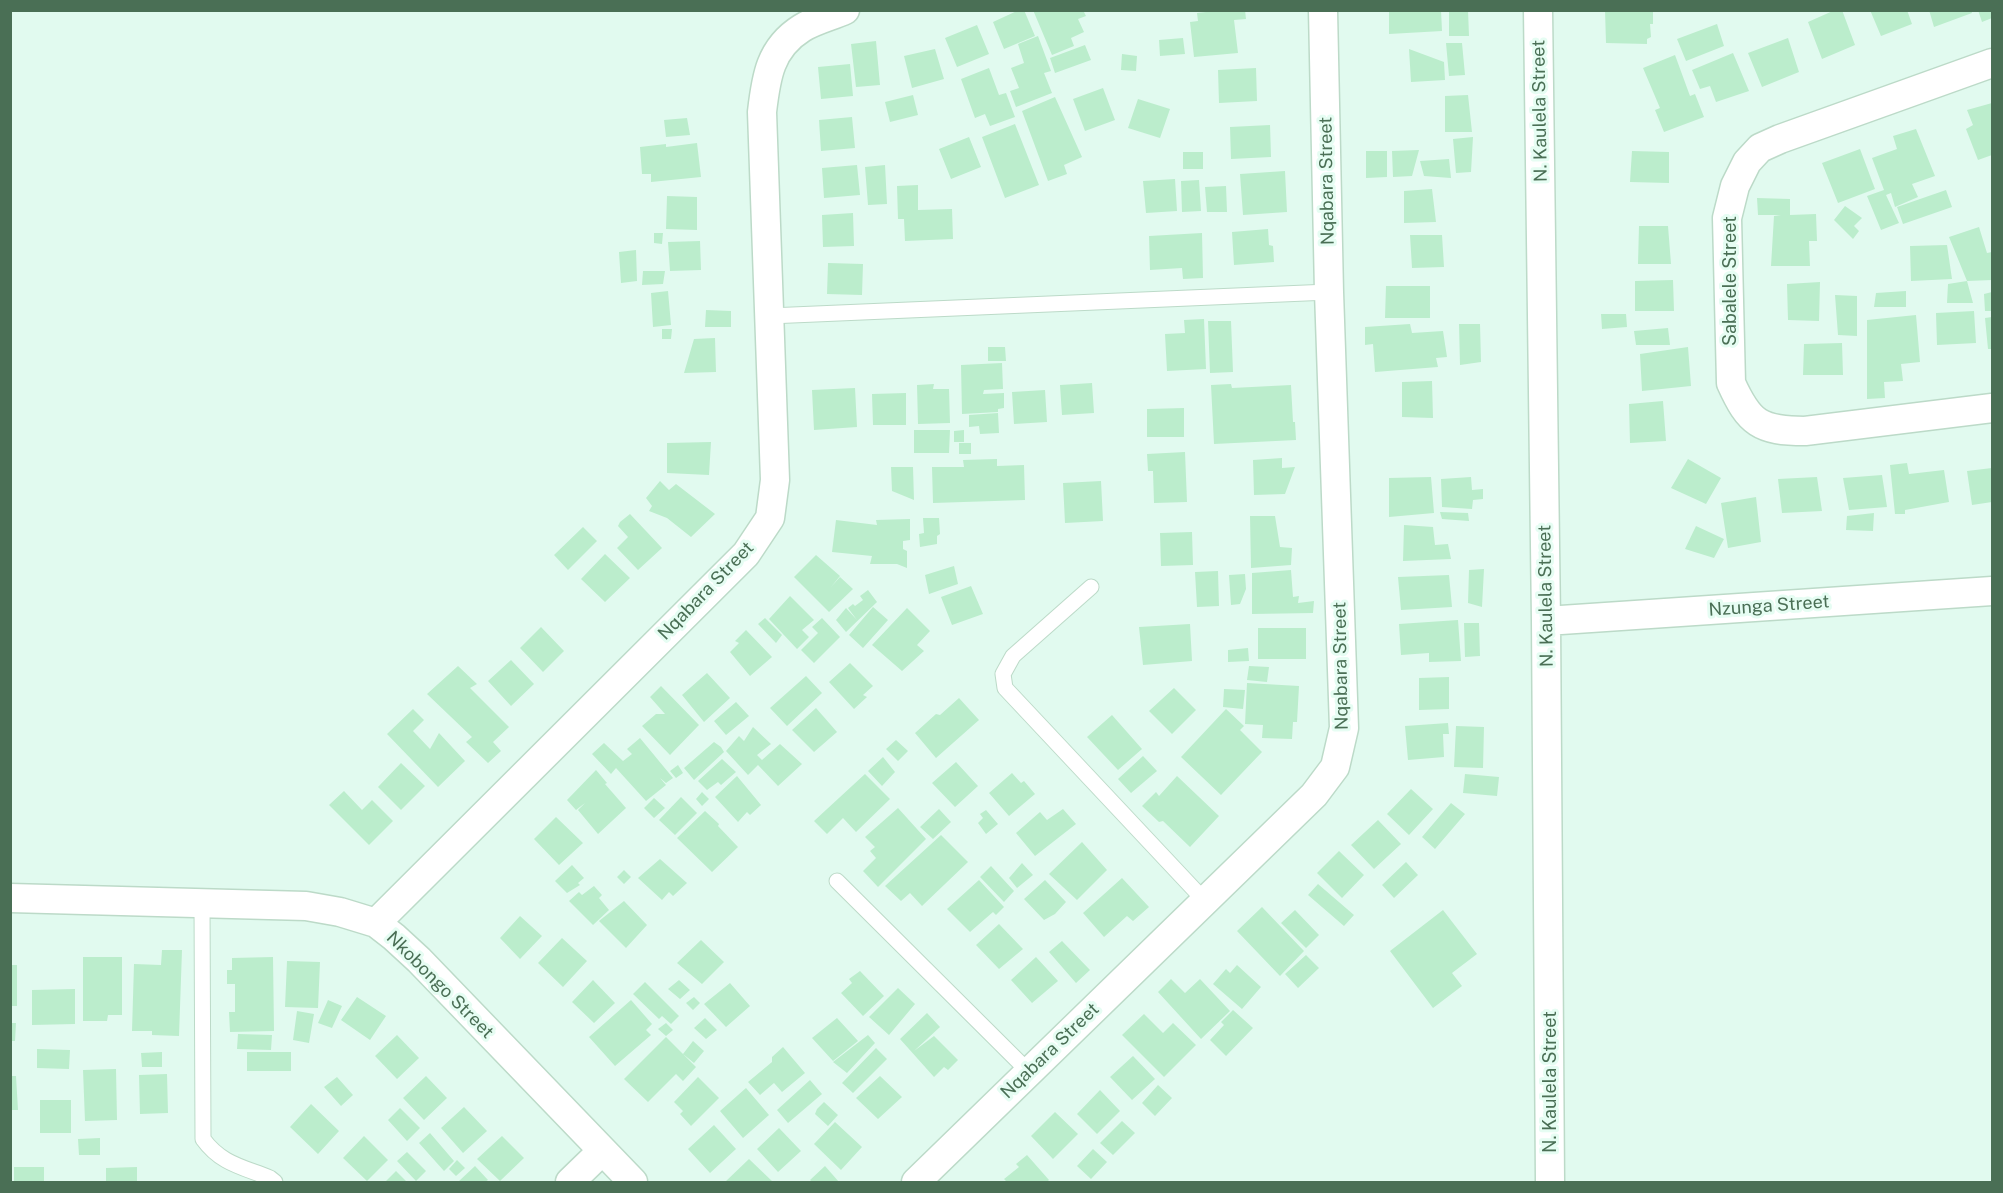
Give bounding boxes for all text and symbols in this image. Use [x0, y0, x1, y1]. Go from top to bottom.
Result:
street label: N. Kaulela Street [1528, 40, 1552, 182]
street label: Nqabara Street [1315, 117, 1339, 245]
street label: Sabalele Street [1719, 216, 1741, 346]
street label: N. Kaulela Street [1534, 525, 1558, 667]
street label: Nqabara Street [654, 537, 758, 645]
street label: Nzunga Street [1708, 591, 1830, 621]
street label: Nqabara Street [1329, 602, 1353, 730]
street label: Nkobongo Street [382, 927, 498, 1043]
street label: Nqabara Street [996, 999, 1104, 1103]
street label: N. Kaulela Street [1539, 1011, 1561, 1153]

